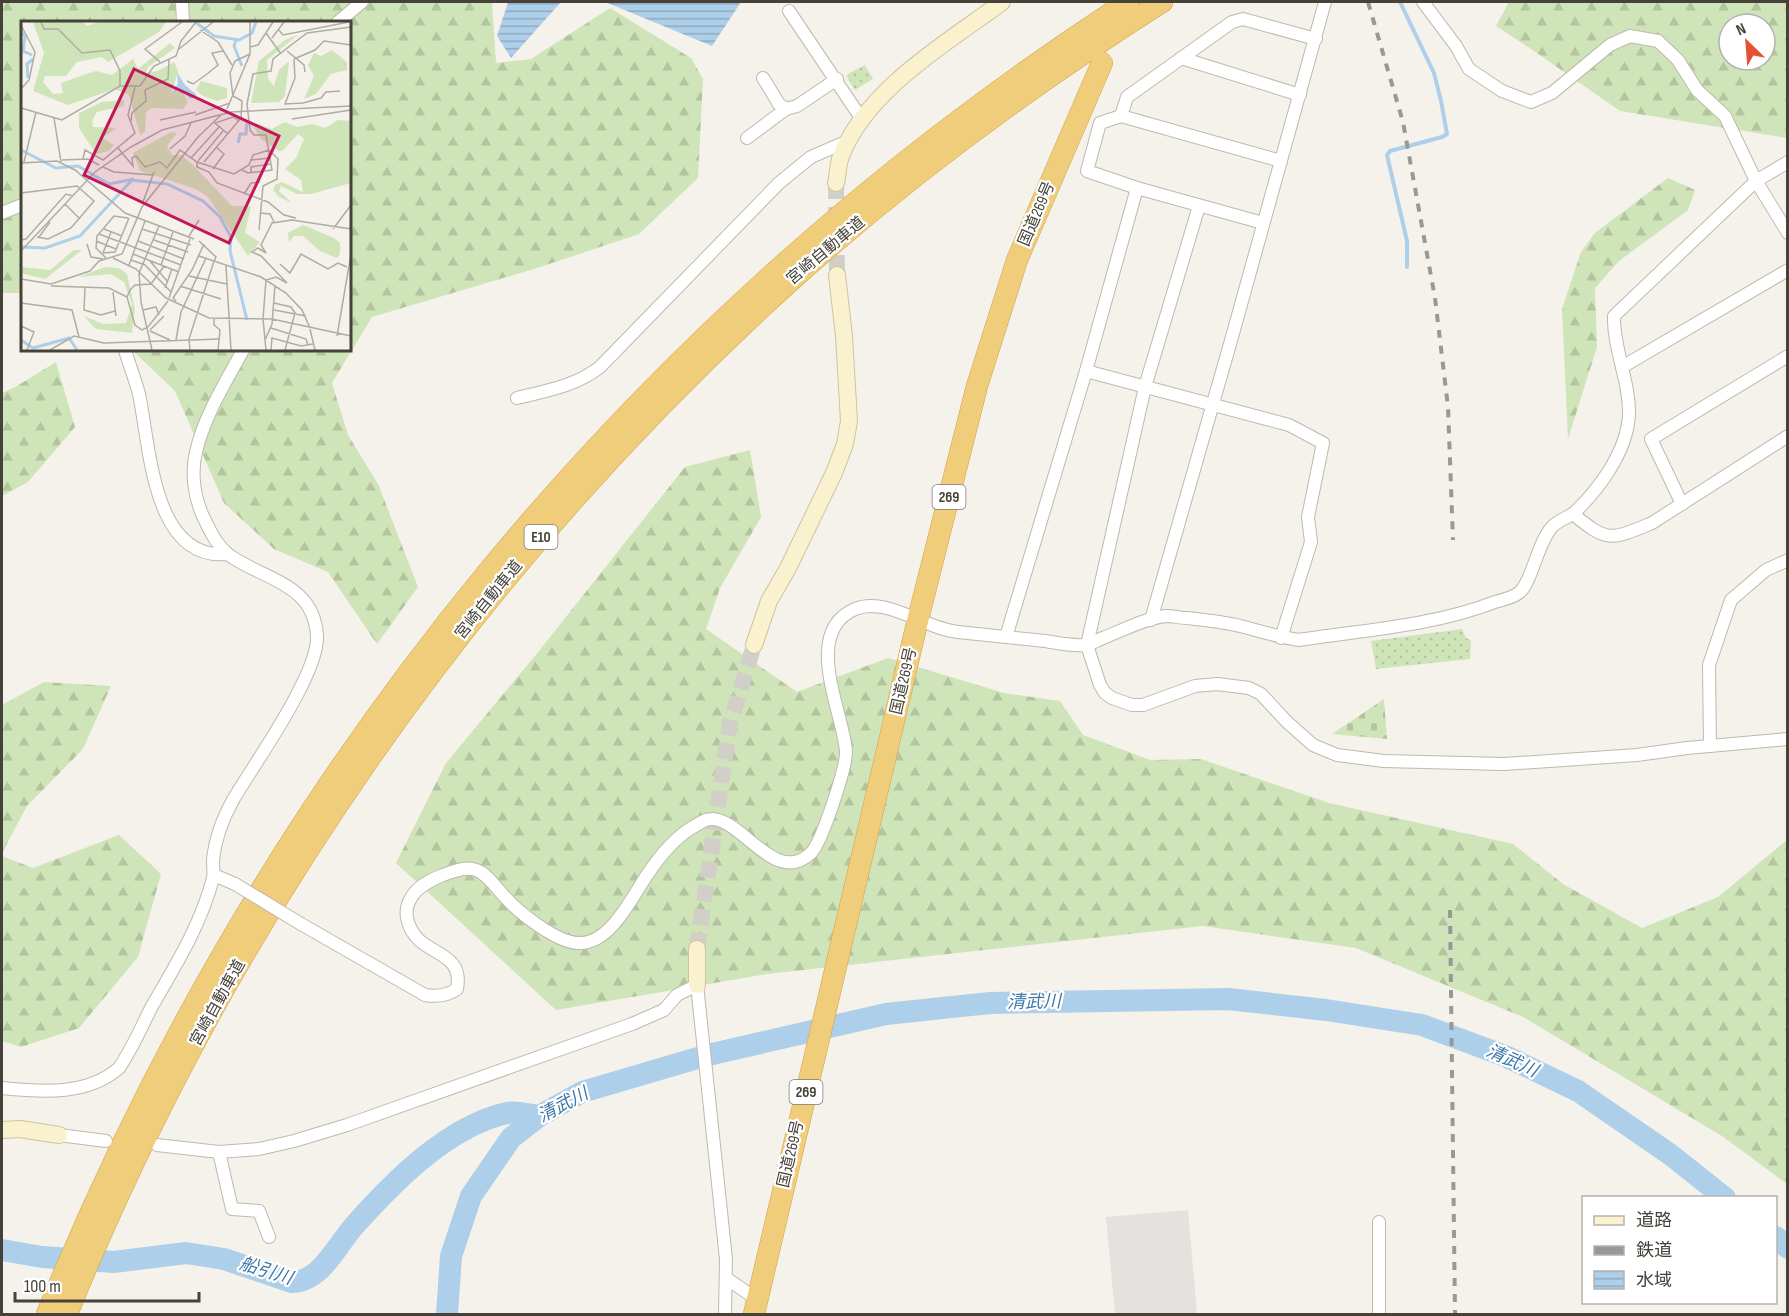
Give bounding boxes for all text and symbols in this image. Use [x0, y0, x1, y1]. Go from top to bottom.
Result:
north arrow [1717, 12, 1777, 72]
text: N [1733, 19, 1749, 40]
inset map [21, 21, 351, 351]
street label: 国道269号 [1015, 179, 1059, 249]
street label: 宮崎自動車道 [783, 213, 869, 289]
road number: 269 [932, 485, 966, 509]
road number: E10 [524, 525, 558, 549]
street label: 宮崎自動車道 [451, 557, 527, 643]
street label: 国道269号 [887, 645, 921, 717]
street label: 宮崎自動車道 [186, 956, 250, 1050]
water label: 清武川 [1007, 991, 1063, 1013]
water label: 清武川 [1483, 1040, 1543, 1082]
road number: 269 [790, 1080, 822, 1104]
water label: 清武川 [534, 1082, 594, 1127]
street label: 国道269号 [774, 1118, 808, 1190]
legend [1582, 1196, 1777, 1304]
text: 道路 [1636, 1210, 1672, 1231]
text: 鉄道 [1636, 1240, 1672, 1261]
water label: 船引川 [237, 1253, 297, 1290]
scale bar [15, 1265, 200, 1303]
text: 水域 [1636, 1270, 1672, 1291]
text: 100 m [24, 1276, 61, 1297]

